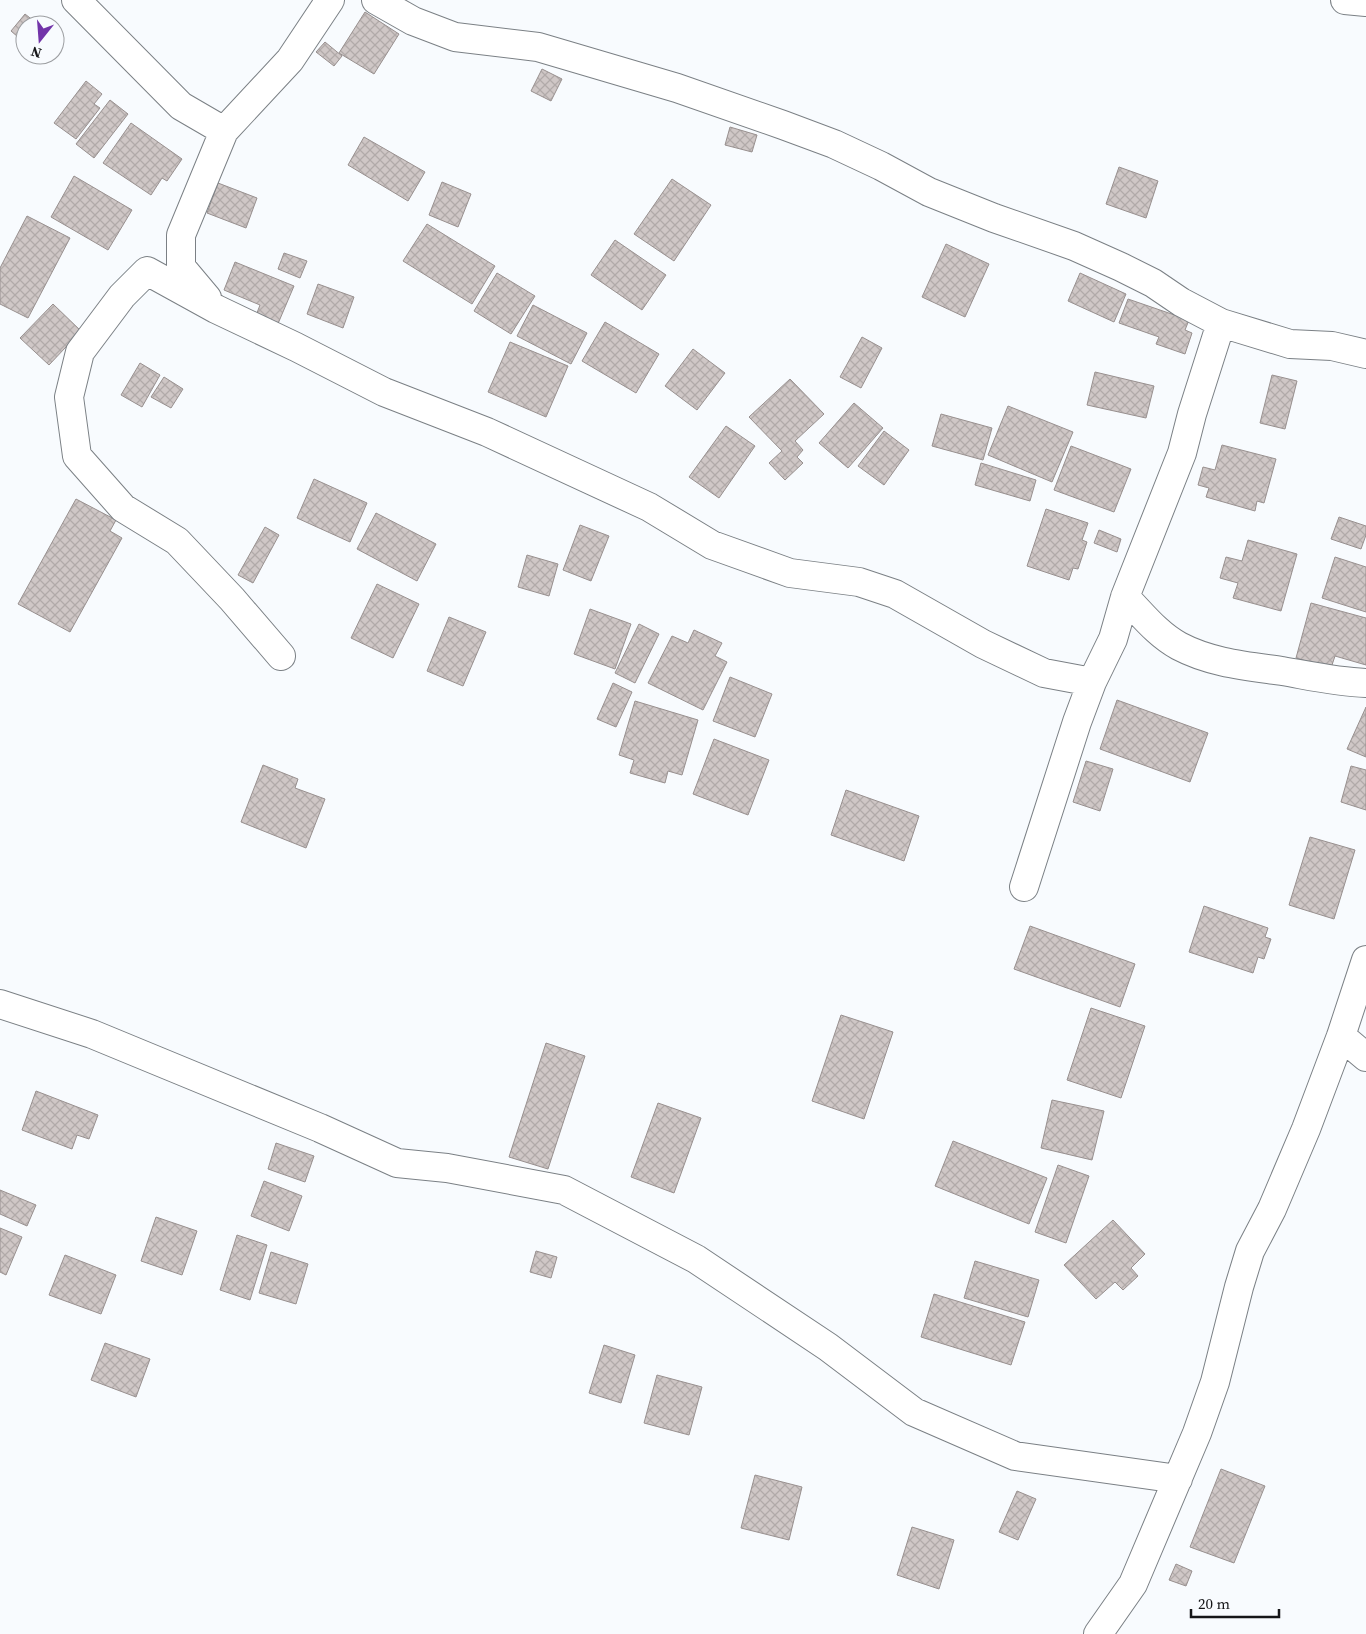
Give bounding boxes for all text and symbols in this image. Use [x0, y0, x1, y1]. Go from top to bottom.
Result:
north arrow [15, 15, 65, 65]
text: N [28, 41, 44, 63]
scale bar [1191, 1586, 1278, 1618]
text: 20 m [1198, 1593, 1230, 1614]

